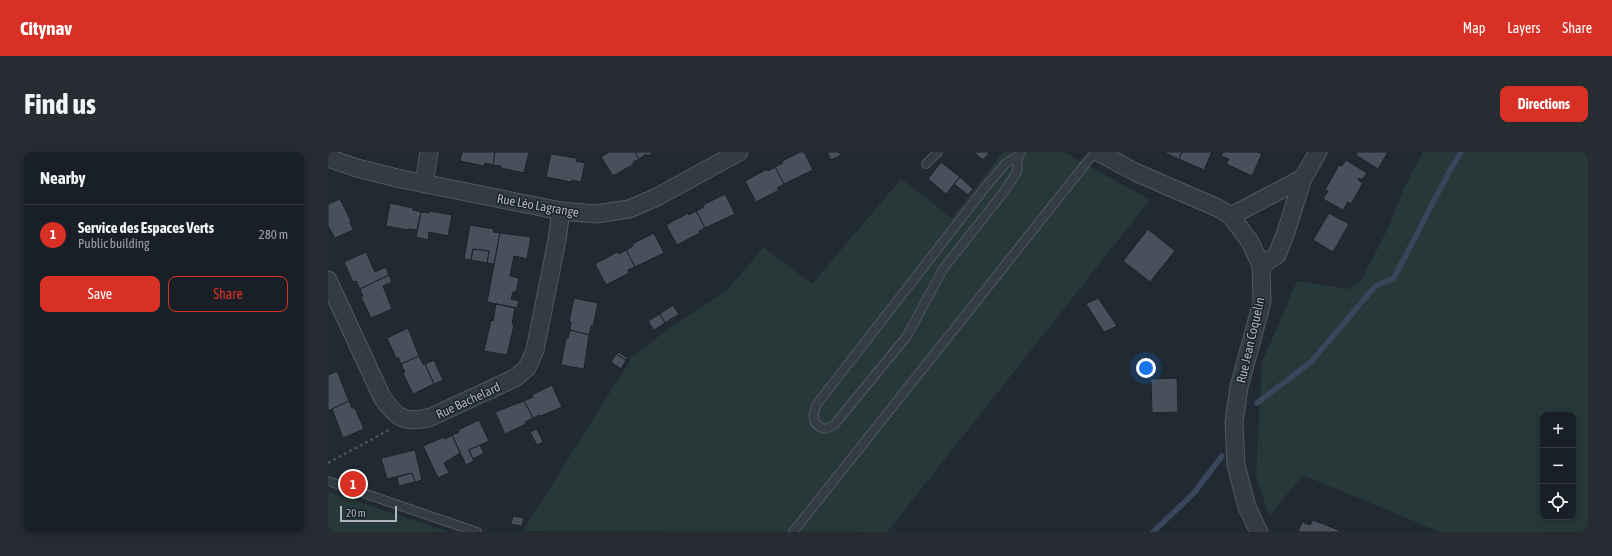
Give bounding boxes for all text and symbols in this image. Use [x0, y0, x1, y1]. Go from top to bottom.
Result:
text: Citynav [20, 17, 72, 39]
text: Map [1463, 20, 1485, 36]
text: Layers [1507, 20, 1540, 36]
text: Share [1562, 20, 1592, 36]
button: Directions [1500, 86, 1588, 122]
text: Find us [24, 88, 96, 120]
text: Nearby [40, 168, 86, 188]
street label: Rue Léo Lagrange [496, 191, 580, 220]
text: Service des Espaces Verts [78, 219, 214, 236]
text: 1 [50, 227, 56, 242]
text: 280 m [259, 227, 288, 242]
text: Public building [78, 236, 150, 251]
button: Save [40, 276, 160, 312]
button: Share [168, 276, 288, 312]
street label: Rue Jean Coquelin [1233, 296, 1268, 385]
your location [1136, 358, 1156, 378]
street label: Rue Bachelard [434, 379, 503, 422]
map controls [1540, 412, 1576, 520]
button: + [1540, 412, 1576, 448]
button: − [1540, 448, 1576, 484]
pin: 1 [340, 469, 366, 499]
button: locate [1540, 484, 1576, 520]
scale bar [340, 504, 397, 523]
text: 20 m [346, 507, 366, 519]

